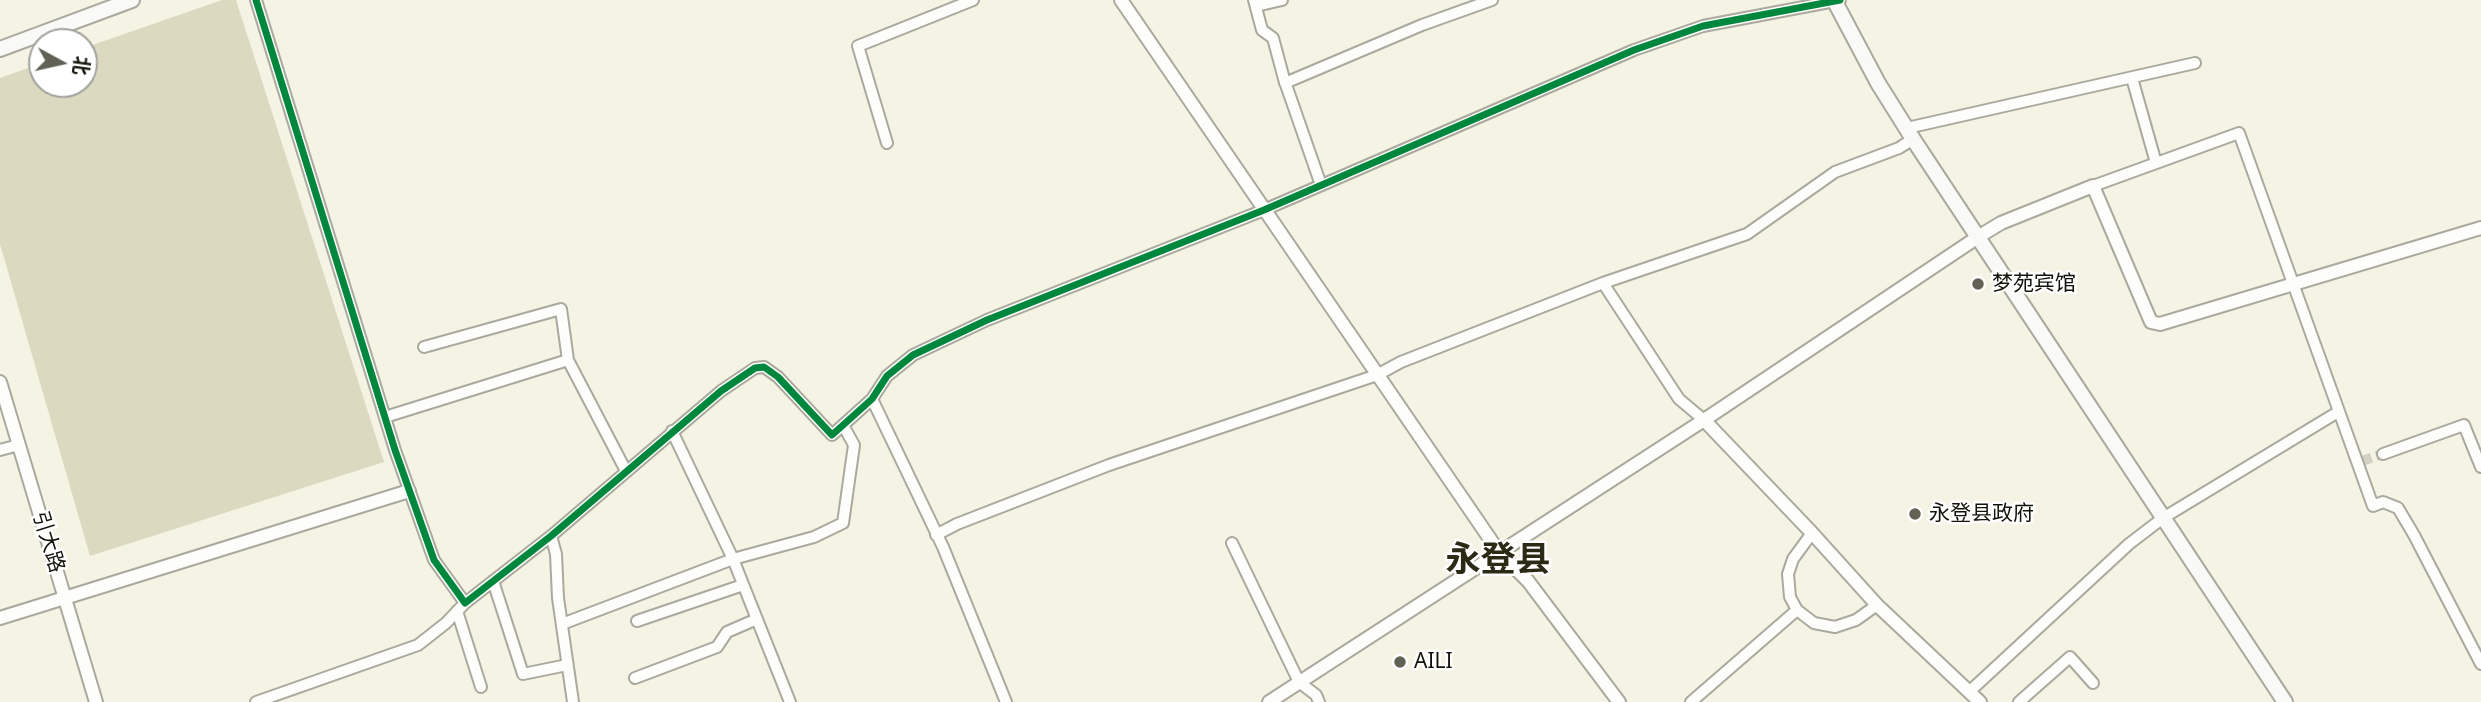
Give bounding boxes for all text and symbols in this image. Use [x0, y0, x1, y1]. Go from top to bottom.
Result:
north arrow [28, 28, 98, 98]
text: 北 [68, 54, 96, 77]
place label: 梦苑宾馆 [1992, 271, 2076, 297]
marker: 梦苑宾馆 [1970, 276, 1986, 292]
place label: 永登县政府 [1929, 501, 2034, 527]
marker: 永登县政府 [1907, 506, 1923, 522]
street label: 引大路 [27, 508, 69, 576]
district label: 永登县 [1446, 540, 1550, 582]
place label: AILI [1414, 649, 1453, 675]
marker: AILI [1392, 654, 1408, 670]

